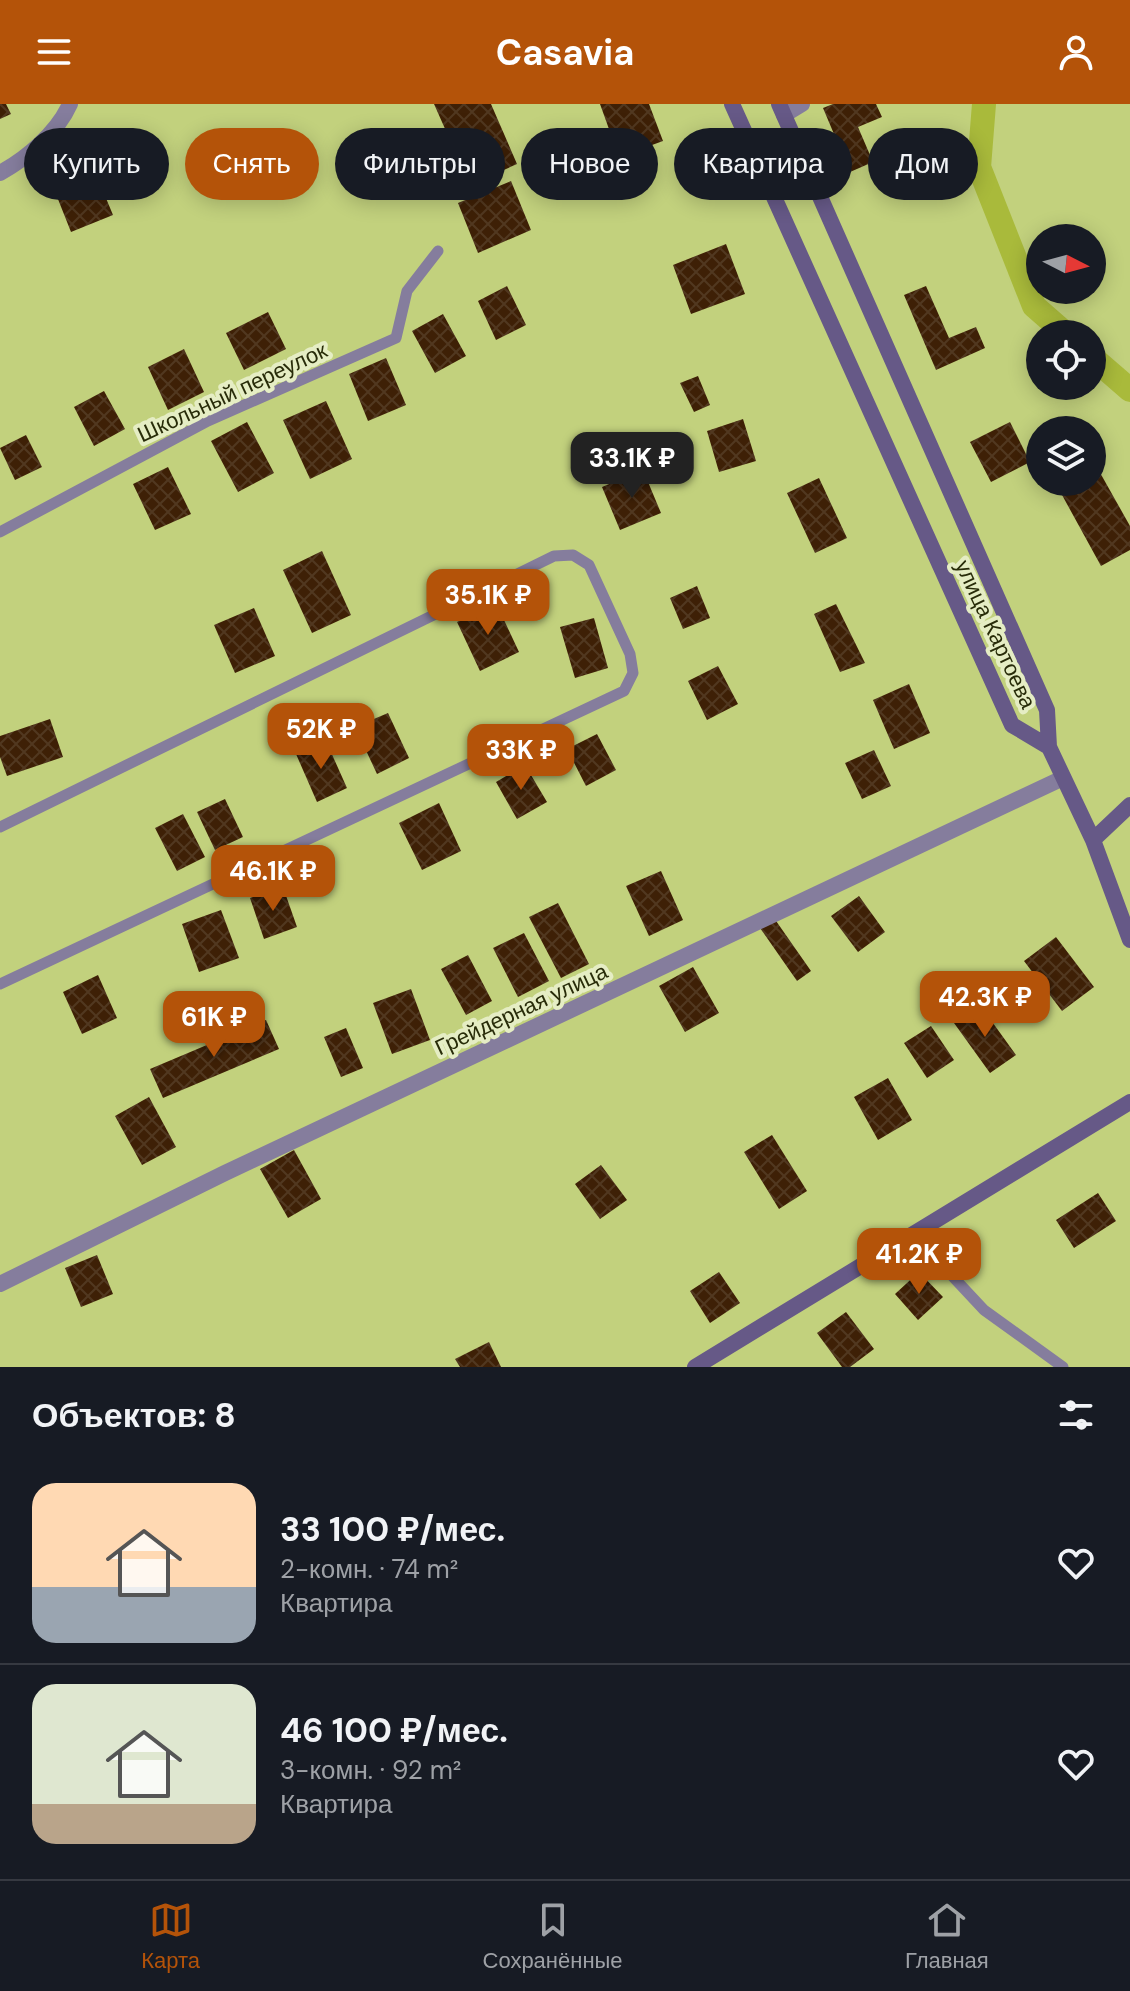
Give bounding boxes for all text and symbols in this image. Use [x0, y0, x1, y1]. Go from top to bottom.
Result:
text: Casavia [496, 29, 634, 76]
icon: menu [32, 30, 76, 74]
icon: person [1054, 30, 1098, 74]
chip: Купить [24, 128, 169, 200]
chip: Снять [185, 128, 319, 200]
chip: Фильтры [335, 128, 505, 200]
chip: Новое [521, 128, 658, 200]
chip: Квартира [674, 128, 852, 200]
chip: Дом [868, 128, 978, 200]
north arrow [1026, 224, 1106, 304]
map controls [1026, 224, 1106, 496]
button: locate [1026, 320, 1106, 400]
street label: Школьный переулок [133, 336, 332, 449]
button: layers [1026, 416, 1106, 496]
pin: 33.1K ₽ [558, 432, 706, 500]
text: 33.1K ₽ [589, 441, 675, 475]
street label: улица Картоева [948, 555, 1043, 714]
pin: 35.1K ₽ [414, 569, 562, 637]
text: 35.1K ₽ [444, 578, 532, 612]
pin: 52K ₽ [265, 703, 377, 771]
text: 52K ₽ [285, 712, 357, 746]
pin: 33K ₽ [465, 724, 577, 792]
text: 33K ₽ [485, 733, 557, 767]
pin: 46.1K ₽ [199, 845, 347, 913]
text: 46.1K ₽ [229, 854, 317, 888]
street label: Грейдерная улица [430, 956, 613, 1062]
pin: 42.3K ₽ [911, 971, 1059, 1039]
text: 42.3K ₽ [938, 980, 1032, 1014]
pin: 61K ₽ [158, 991, 270, 1059]
text: 61K ₽ [181, 1000, 247, 1034]
pin: 41.2K ₽ [845, 1228, 993, 1296]
text: 41.2K ₽ [875, 1237, 963, 1271]
text: Объектов: 8 [32, 1393, 236, 1438]
icon: filters [1054, 1393, 1098, 1437]
text: 33 100 ₽/мес. [280, 1507, 505, 1552]
icon: home [96, 1515, 192, 1611]
icon: heart [1054, 1541, 1098, 1585]
text: 2-комн. · 74 m² [280, 1552, 458, 1586]
text: Квартира [280, 1586, 392, 1620]
text: 46 100 ₽/мес. [280, 1708, 508, 1753]
icon: home [96, 1716, 192, 1812]
icon: heart [1054, 1742, 1098, 1786]
text: 3-комн. · 92 m² [280, 1753, 461, 1787]
text: Квартира [280, 1787, 392, 1821]
tab: Карта [141, 1898, 200, 1975]
tab: Сохранённые [483, 1898, 623, 1975]
tab: Главная [905, 1898, 989, 1975]

